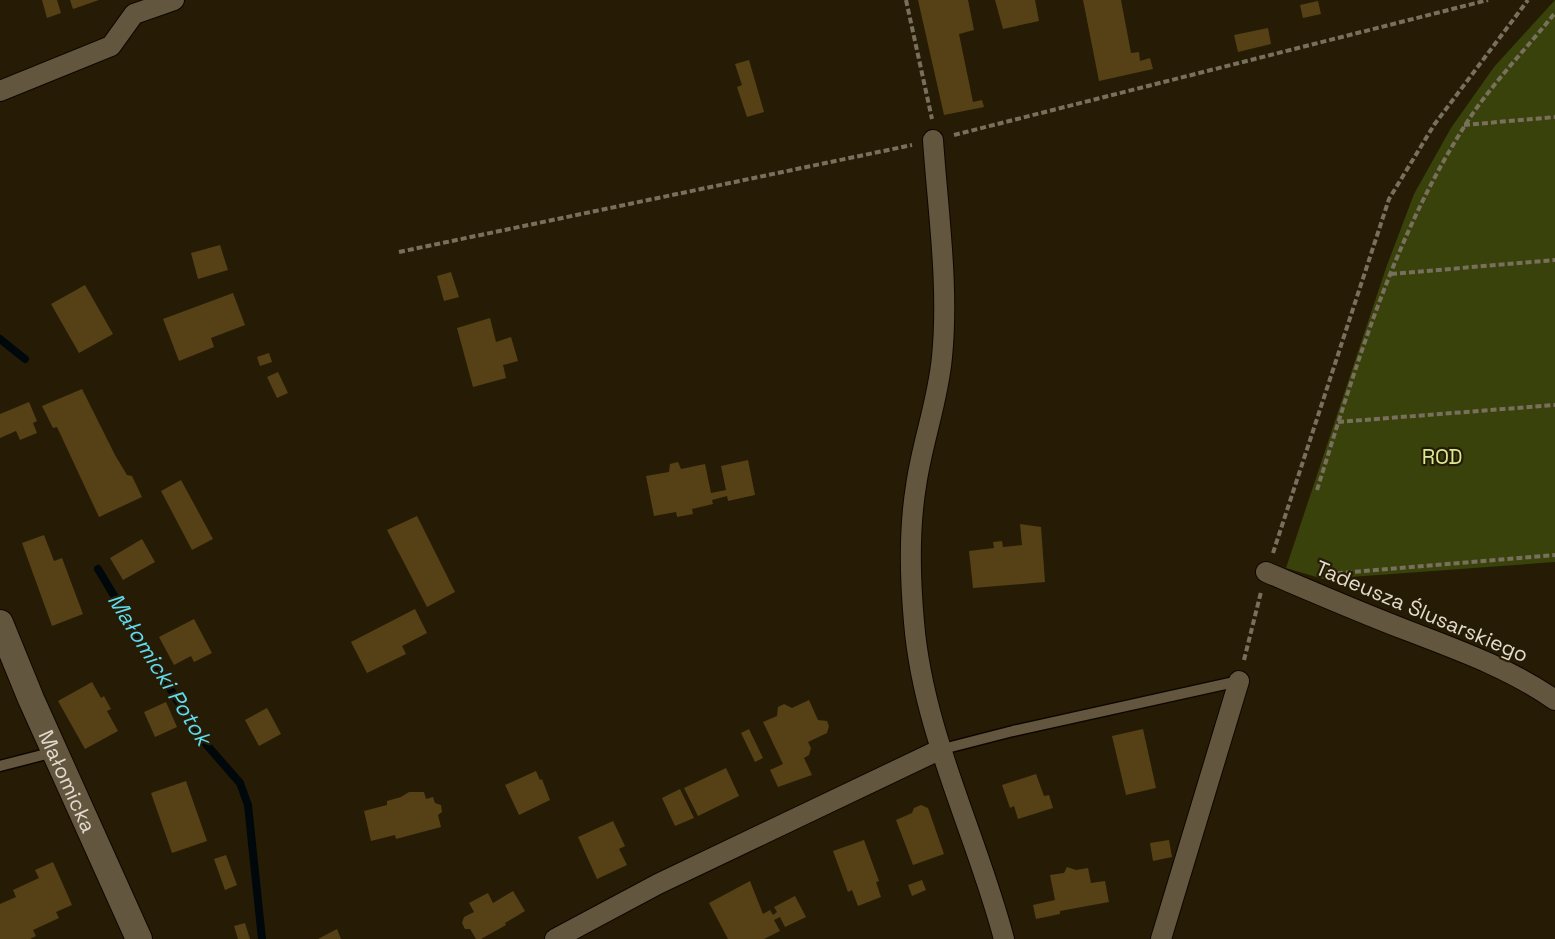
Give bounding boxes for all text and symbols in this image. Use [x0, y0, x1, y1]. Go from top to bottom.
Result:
park label: ROD [1422, 443, 1462, 470]
street label: Tadeusza Ślusarskiego [1312, 554, 1532, 668]
water label: Małomicki Potok [102, 587, 219, 752]
street label: Małomicka [33, 725, 103, 837]

